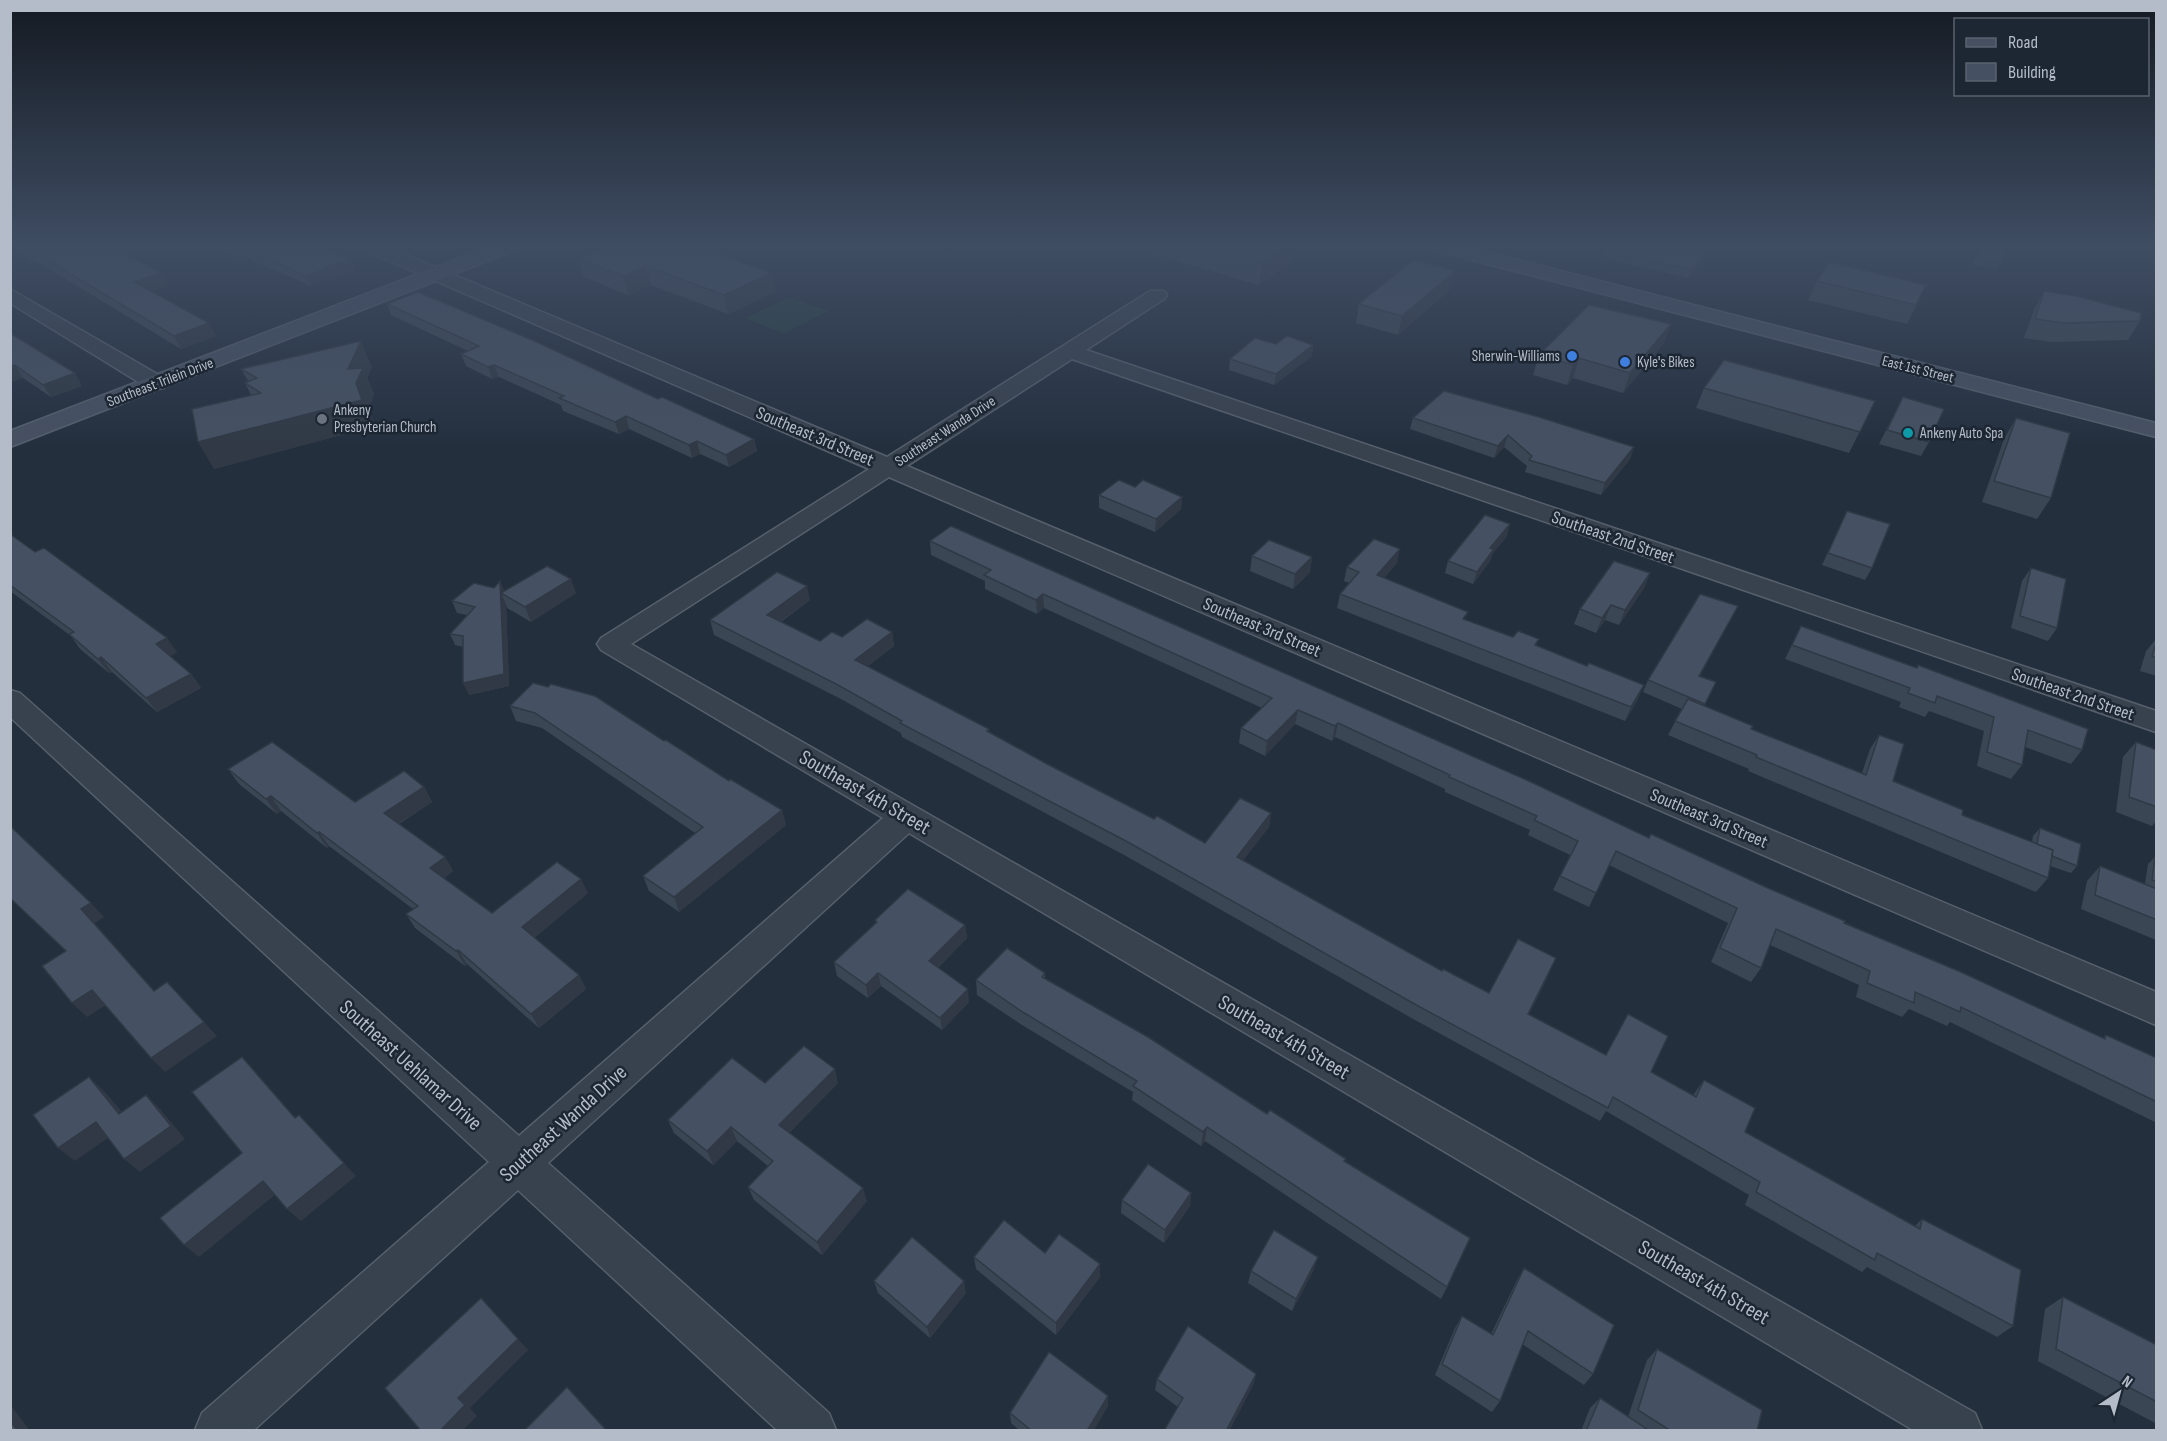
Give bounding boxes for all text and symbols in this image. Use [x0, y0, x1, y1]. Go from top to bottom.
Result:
legend [1954, 18, 2149, 96]
text: Road [2008, 32, 2038, 53]
text: Building [2008, 62, 2056, 83]
place label: Sherwin-Williams [1472, 347, 1560, 366]
marker: Sherwin-Williams [1565, 349, 1579, 363]
street label: East 1st Street [1880, 351, 1956, 388]
street label: Southeast Trilein Drive [104, 353, 216, 412]
place label: Kyle's Bikes [1637, 353, 1695, 372]
marker: Kyle's Bikes [1618, 355, 1632, 369]
street label: Southeast Wanda Drive [891, 392, 999, 471]
place label: Ankeny Presbyterian Church [333, 401, 436, 437]
street label: Southeast 3rd Street [753, 402, 877, 471]
marker: Ankeny Presbyterian Church [315, 412, 329, 426]
place label: Ankeny Auto Spa [1919, 424, 2004, 443]
marker: Ankeny Auto Spa [1901, 426, 1915, 440]
street label: Southeast 2nd Street [1549, 507, 1677, 568]
street label: Southeast 3rd Street [1200, 593, 1324, 662]
street label: Southeast 2nd Street [2009, 664, 2137, 725]
street label: Southeast 4th Street [795, 745, 935, 840]
street label: Southeast 3rd Street [1647, 784, 1771, 853]
street label: Southeast 4th Street [1214, 990, 1354, 1085]
street label: Southeast Uehlamar Drive [334, 995, 487, 1136]
street label: Southeast Wanda Drive [495, 1060, 632, 1187]
street label: Southeast 4th Street [1634, 1235, 1774, 1330]
north arrow [2089, 1363, 2149, 1423]
text: N [2118, 1372, 2136, 1392]

